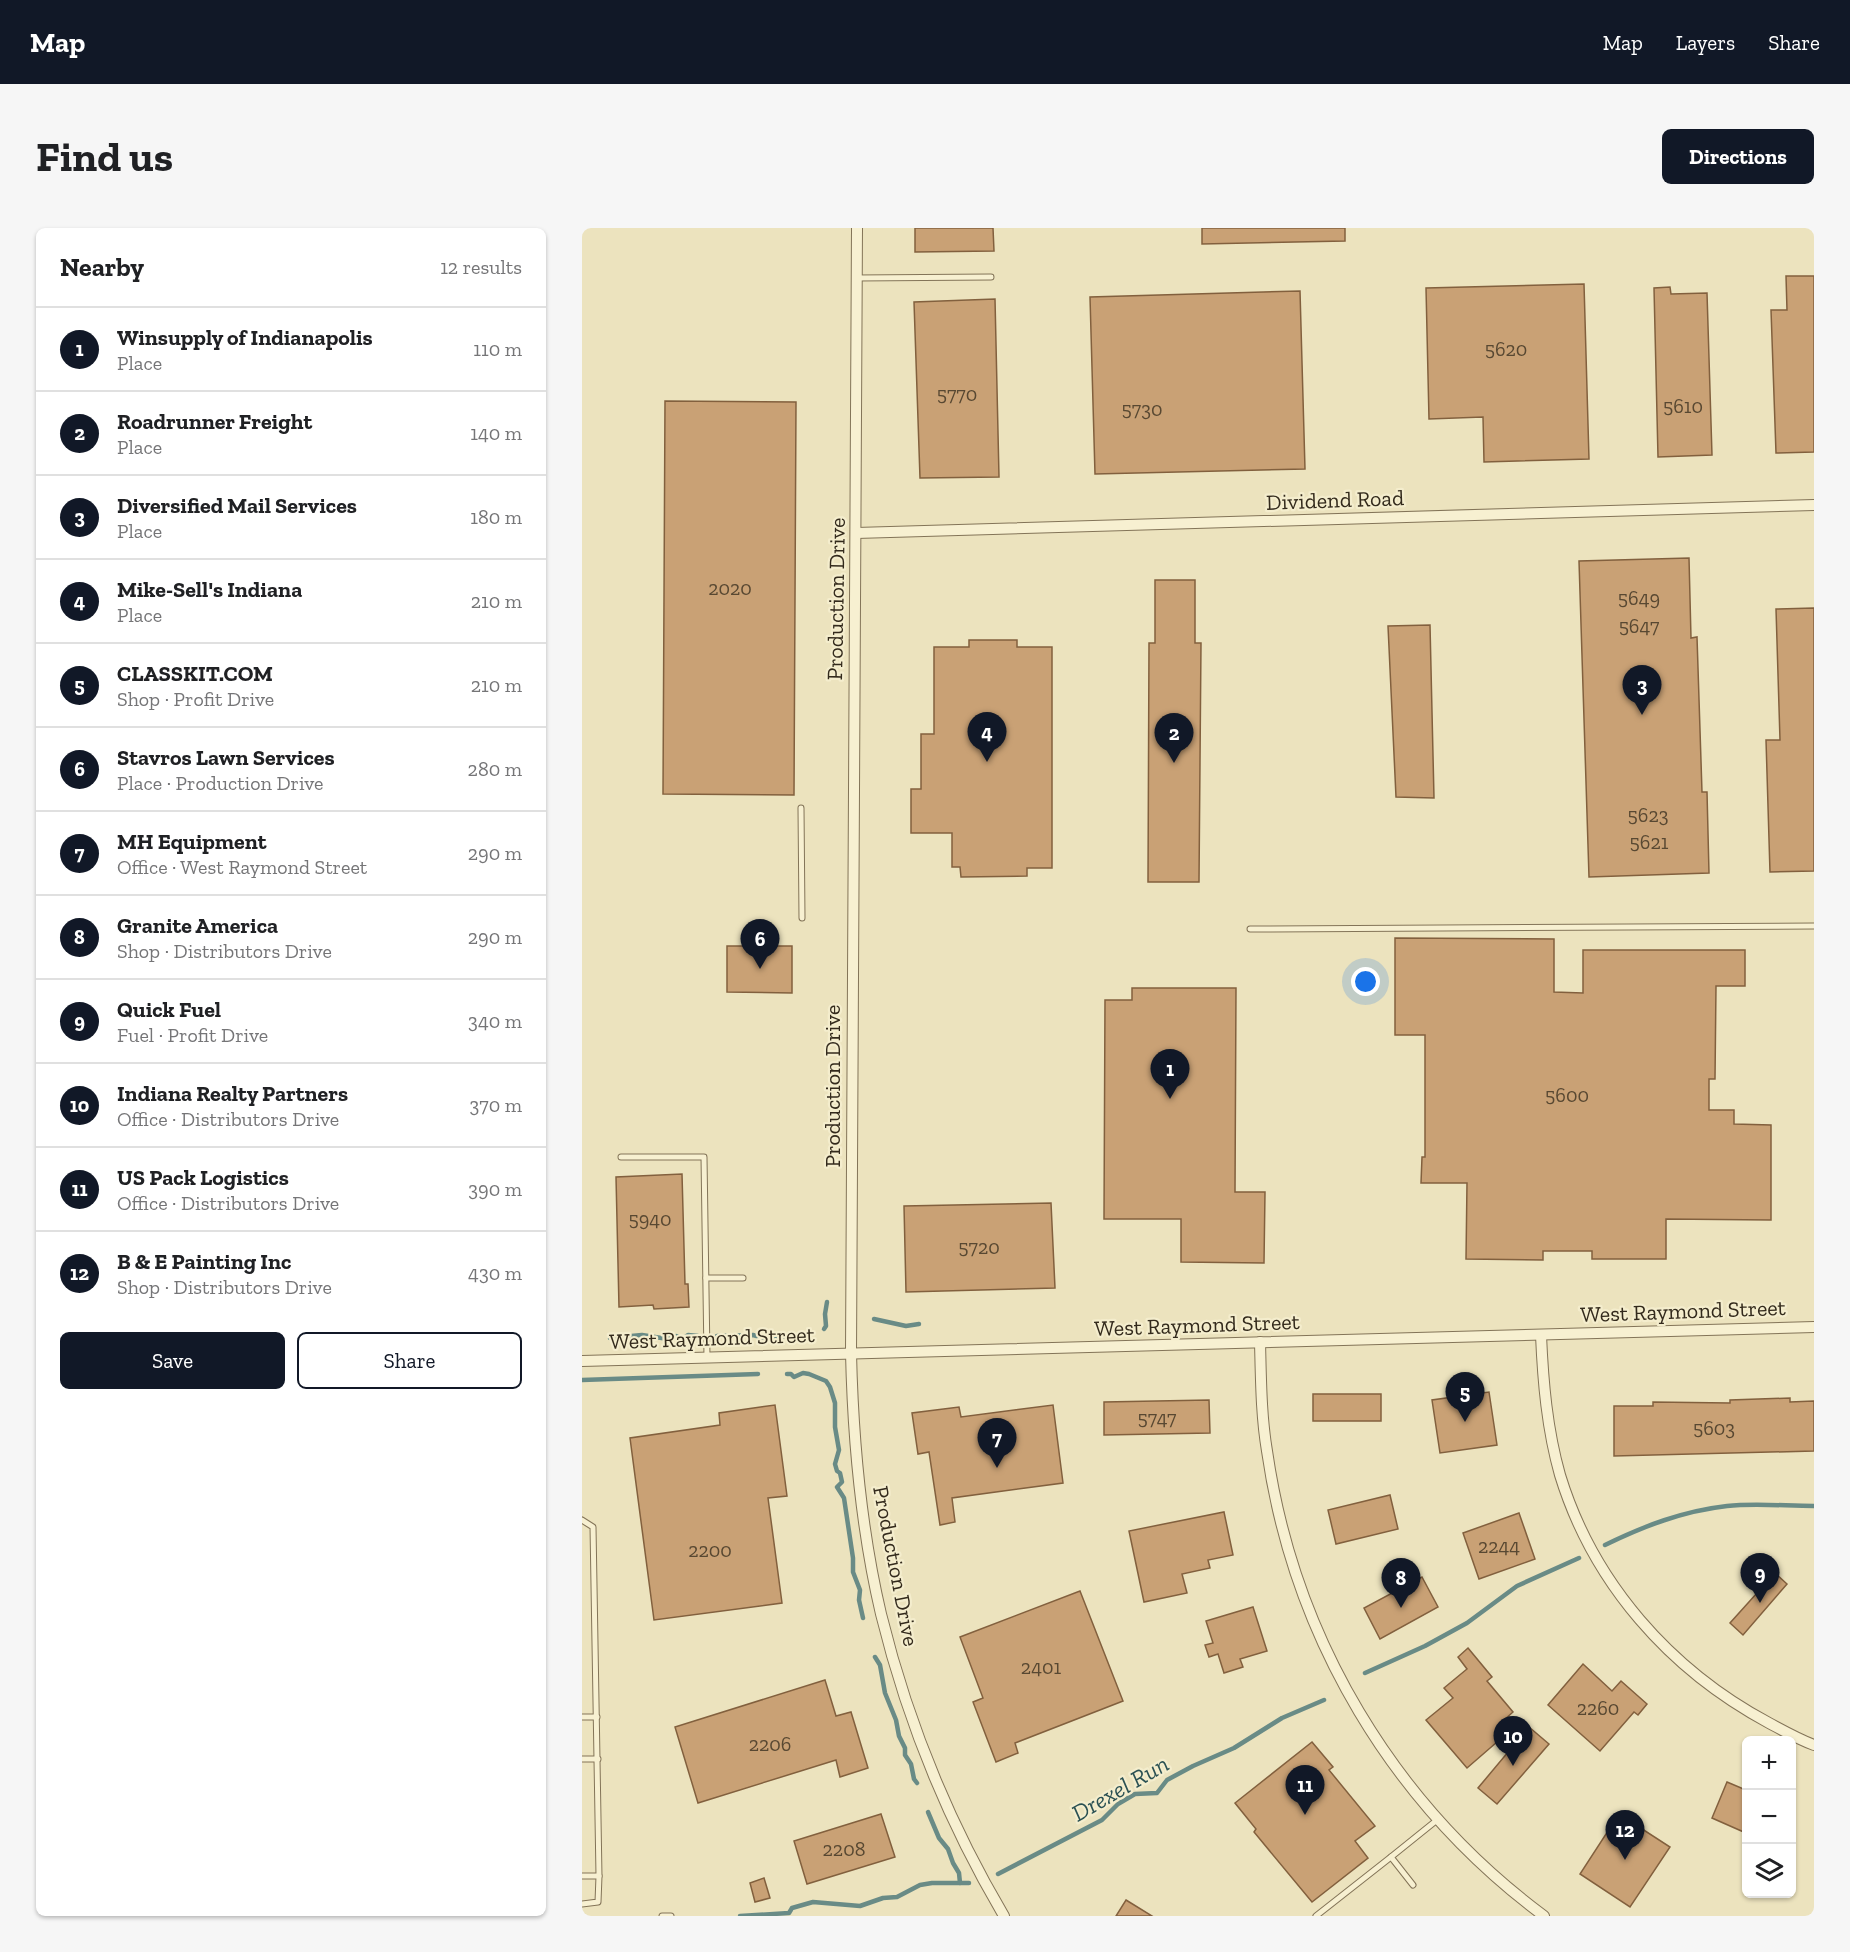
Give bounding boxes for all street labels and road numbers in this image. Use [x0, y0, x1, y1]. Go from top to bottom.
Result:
street label: Dividend Road [1266, 484, 1404, 516]
street label: Production Drive [821, 517, 851, 681]
street label: Production Drive [819, 1005, 846, 1167]
street label: West Raymond Street [1580, 1294, 1787, 1328]
street label: West Raymond Street [1094, 1308, 1301, 1342]
street label: West Raymond Street [609, 1321, 816, 1355]
street label: Production Drive [867, 1484, 925, 1648]

